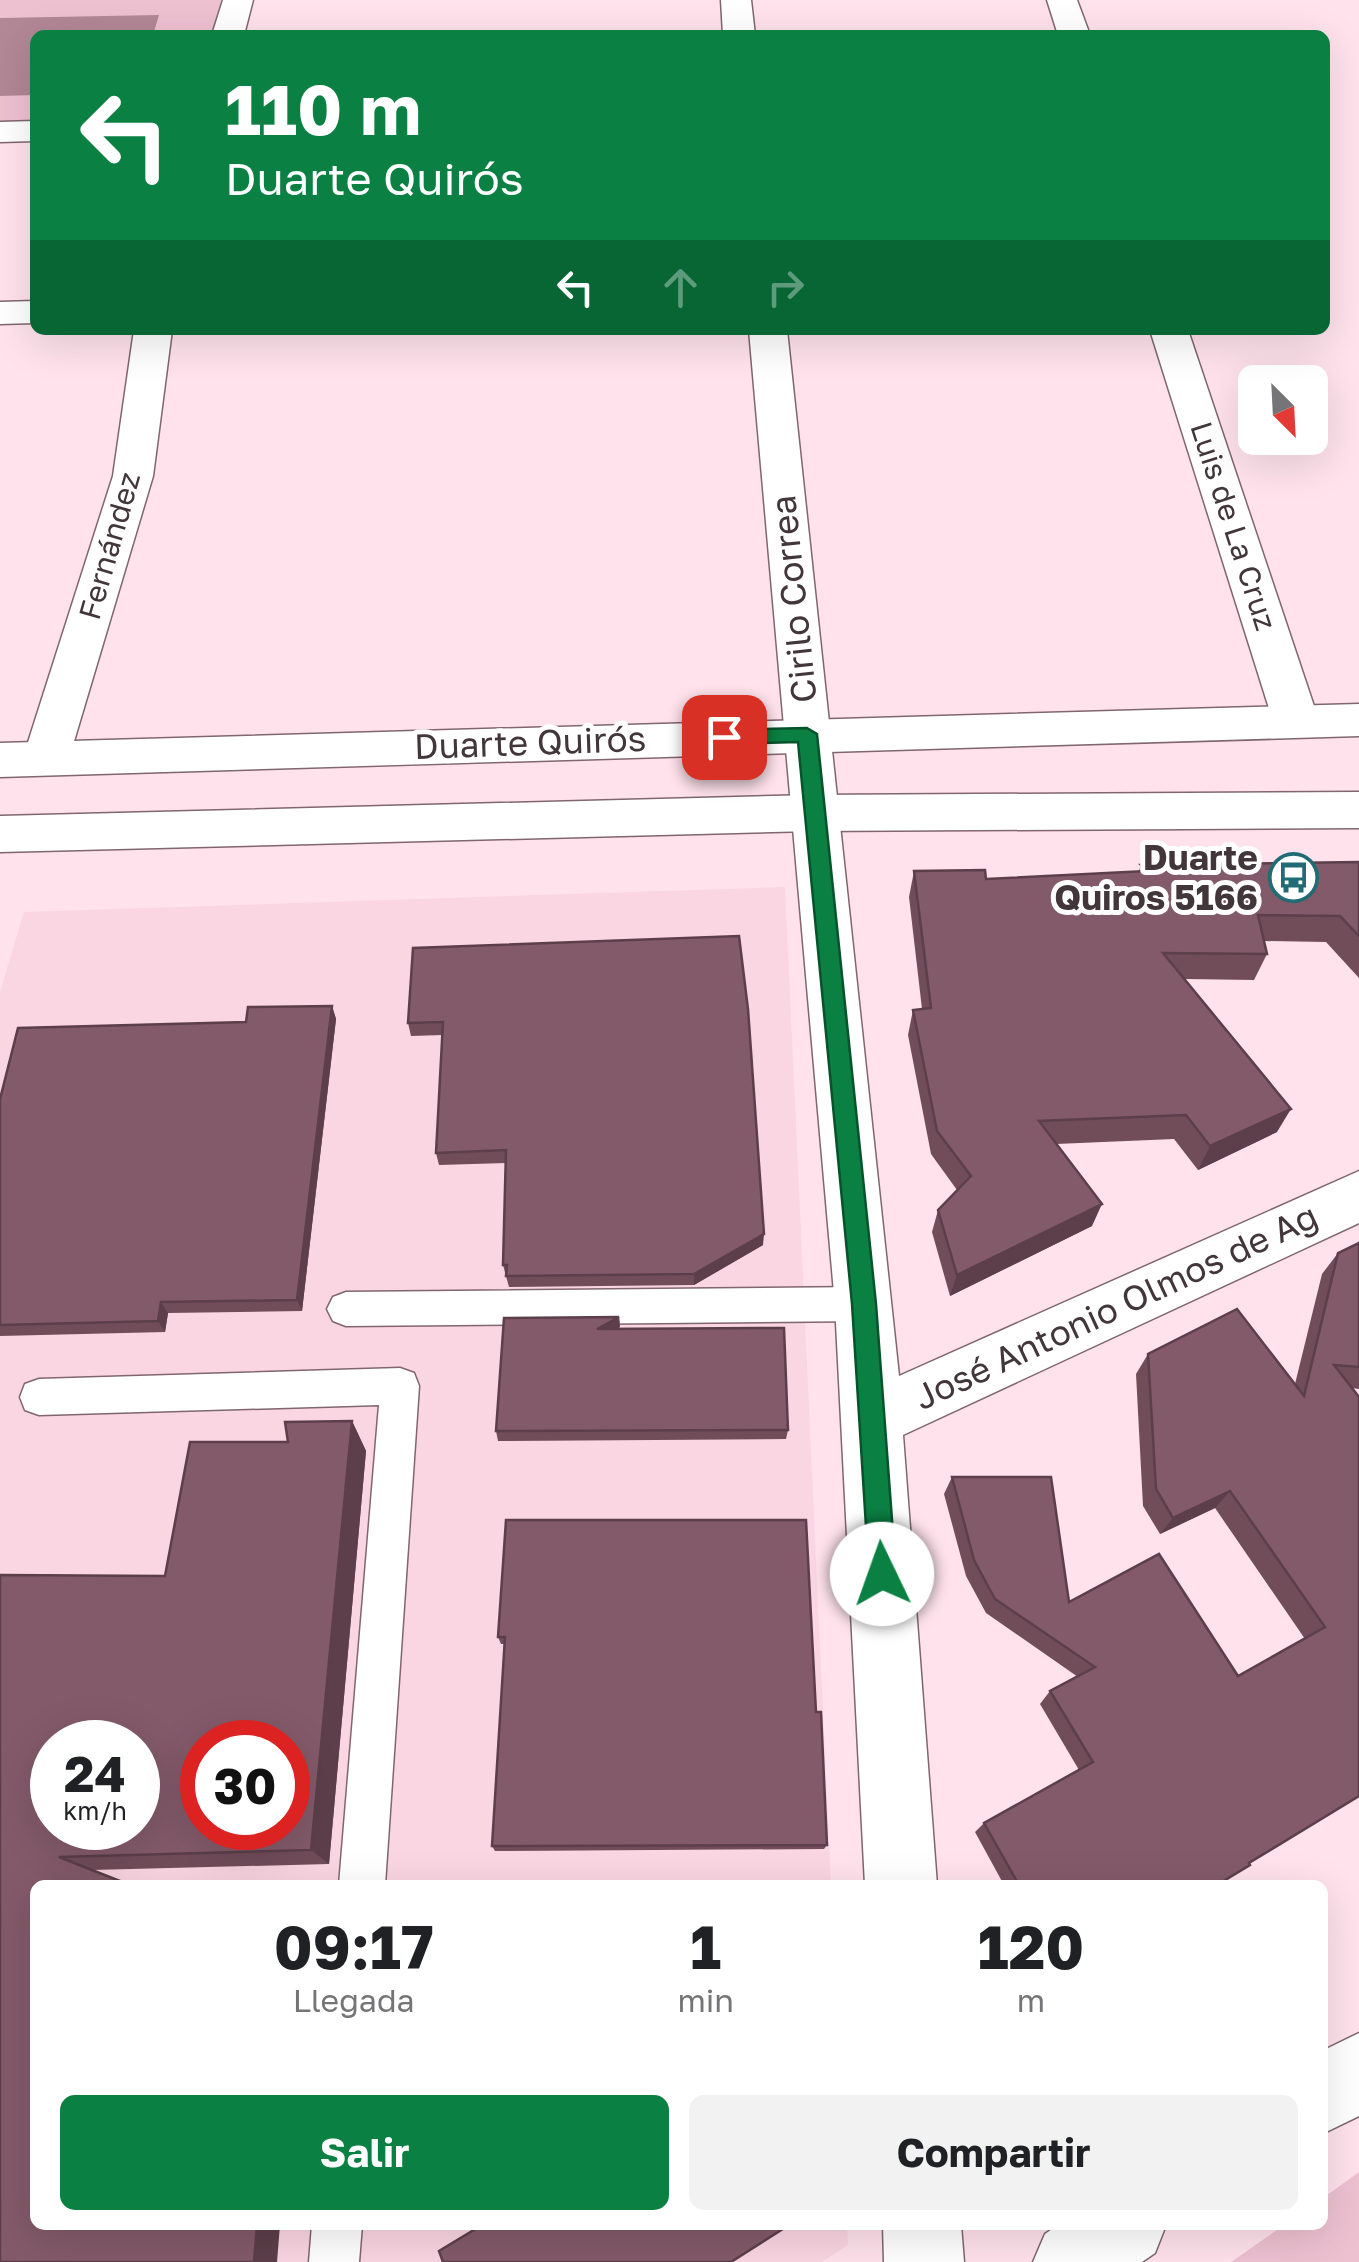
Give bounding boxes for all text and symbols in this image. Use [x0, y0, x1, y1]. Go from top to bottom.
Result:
text: 110 m [225, 66, 421, 150]
icon: left [60, 70, 190, 200]
text: Duarte Quirós [225, 151, 524, 205]
icon: left [548, 260, 603, 315]
icon: ahead [653, 260, 708, 315]
icon: right [758, 260, 813, 315]
north arrow [1238, 365, 1328, 455]
map controls [1238, 365, 1328, 455]
street label: Luis de La Cruz [1183, 417, 1285, 634]
street label: Fernández [71, 468, 147, 624]
street label: Cirilo Correa [761, 493, 825, 705]
pin [682, 695, 767, 780]
icon: arrive [697, 710, 752, 765]
street label: Duarte Quirós [413, 717, 647, 767]
place label: Duarte Quiros 5166 [1054, 836, 1258, 918]
bus stop icon: Duarte Quiros 5166 [1267, 852, 1319, 904]
street label: José Antonio Olmos de Ag [907, 1194, 1324, 1418]
position arrow [830, 1522, 934, 1626]
speed limit sign: 30 [180, 1720, 310, 1850]
text: 24 [64, 1743, 126, 1803]
text: km/h [63, 1795, 127, 1826]
text: 09:17 [274, 1910, 434, 1982]
text: 1 [690, 1910, 721, 1982]
text: 120 [978, 1910, 1084, 1982]
text: Llegada [293, 1981, 415, 2019]
text: min [677, 1981, 734, 2019]
text: m [1017, 1981, 1045, 2019]
button: Salir [60, 2095, 669, 2210]
button: Compartir [689, 2095, 1298, 2210]

